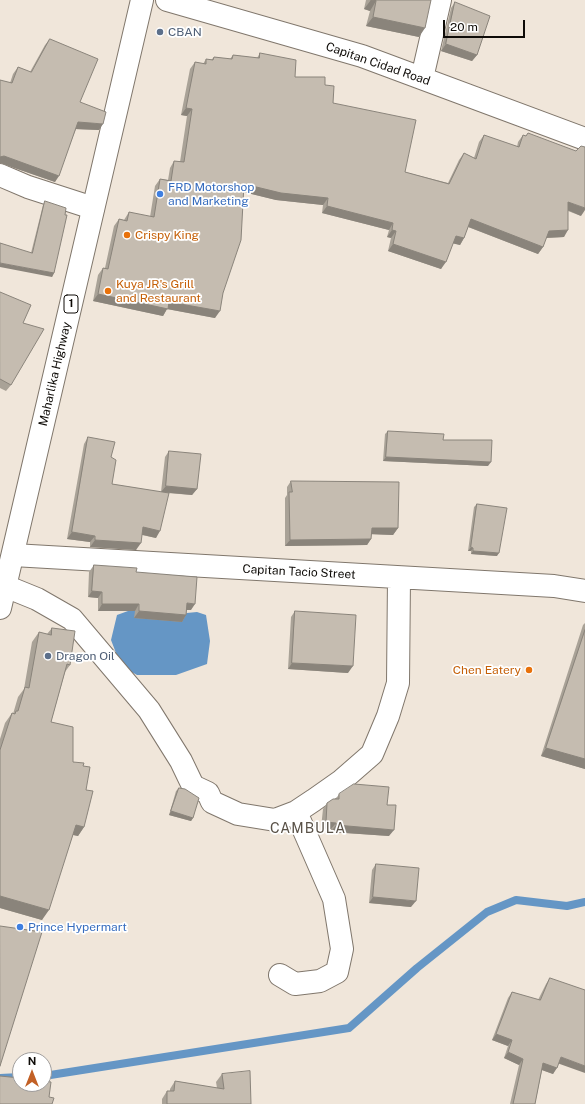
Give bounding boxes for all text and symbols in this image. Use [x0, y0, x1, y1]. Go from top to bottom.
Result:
scale bar [445, 12, 527, 38]
text: 20 m [450, 20, 478, 34]
place label: CBAN [168, 25, 202, 39]
marker: CBAN [155, 27, 165, 37]
street label: Capitan Cidad Road [324, 39, 432, 89]
place label: FRD Motorshop and Marketing [168, 180, 254, 208]
marker: FRD Motorshop and Marketing [155, 189, 165, 199]
place label: Crispy King [135, 228, 199, 242]
marker: Crispy King [122, 230, 132, 240]
place label: Kuya JR's Grill and Restaurant [116, 277, 201, 305]
marker: Kuya JR's Grill and Restaurant [103, 286, 113, 296]
road number: 1 [64, 295, 78, 313]
street label: Maharlika Highway [36, 320, 74, 428]
street label: Capitan Tacio Street [242, 562, 356, 582]
place label: Dragon Oil [56, 649, 115, 663]
marker: Dragon Oil [43, 651, 53, 661]
place label: Chen Eatery [453, 663, 521, 677]
marker: Chen Eatery [524, 665, 534, 675]
district label: CAMBULA [270, 821, 346, 837]
place label: Prince Hypermart [28, 920, 127, 934]
marker: Prince Hypermart [15, 922, 25, 932]
north arrow [12, 1052, 52, 1092]
text: N [28, 1055, 36, 1067]

